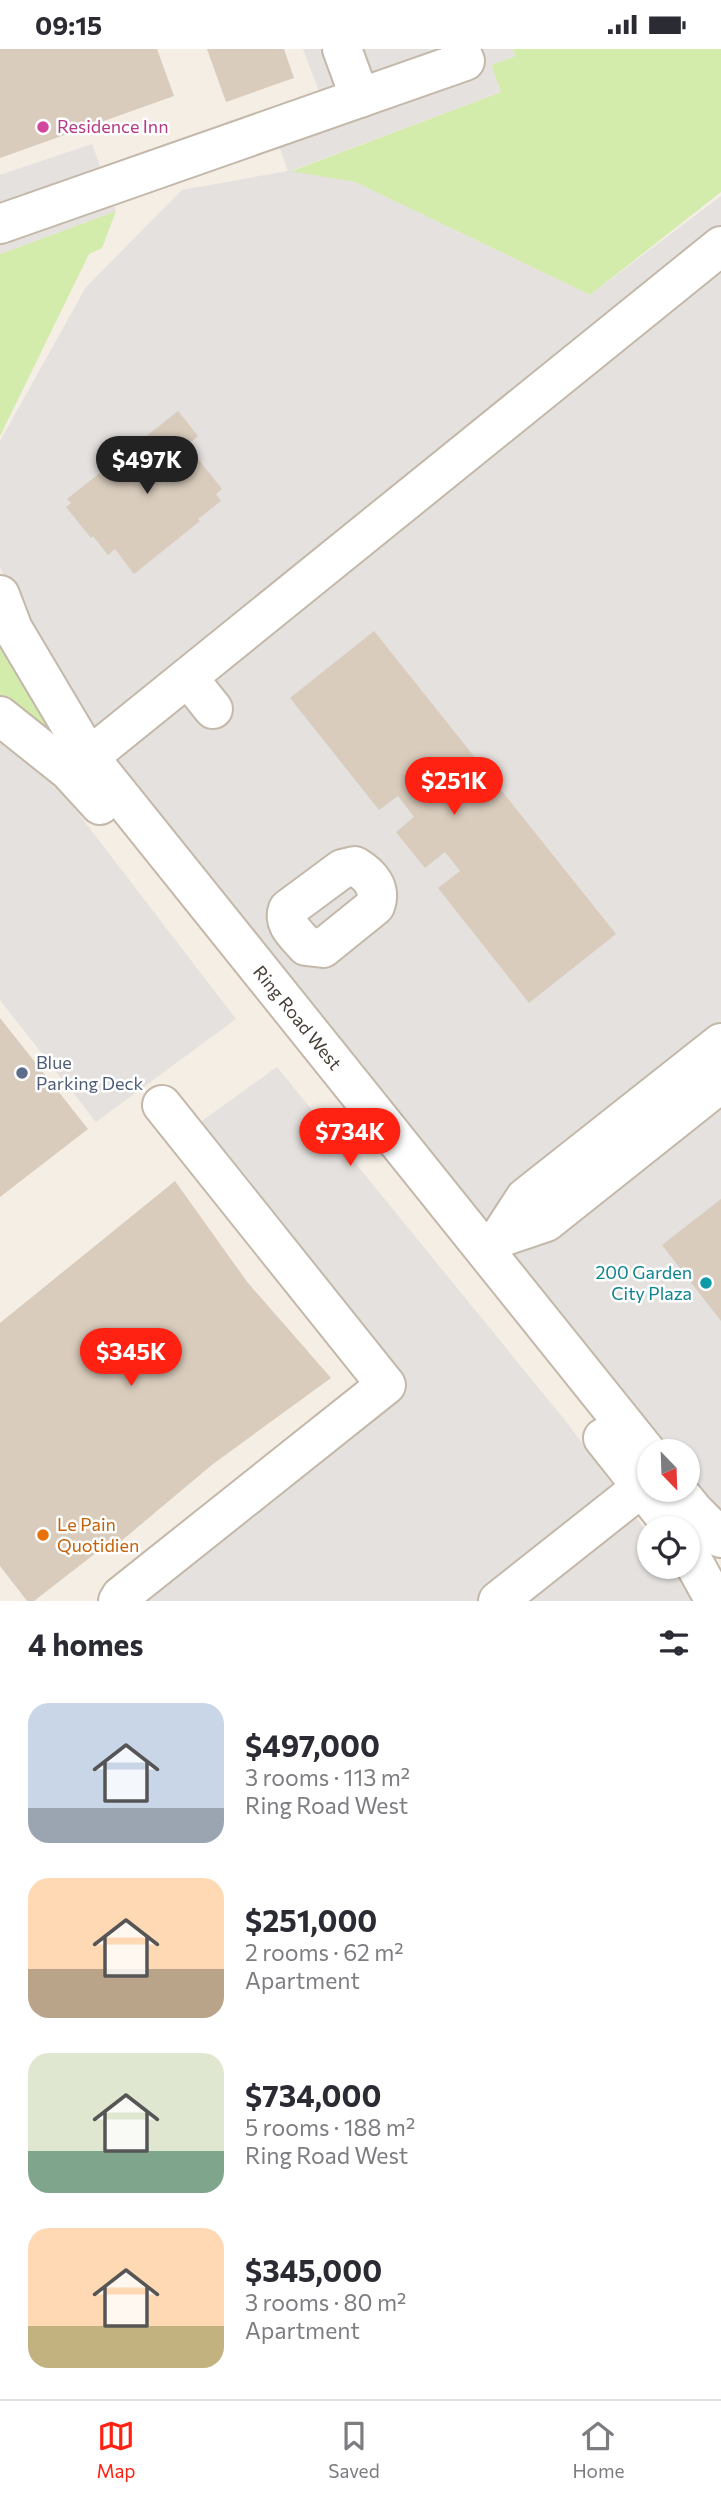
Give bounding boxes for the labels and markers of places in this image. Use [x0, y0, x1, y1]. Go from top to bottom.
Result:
place label: Residence Inn [57, 115, 169, 137]
marker: Residence Inn [35, 119, 51, 135]
pin: $497K [98, 437, 196, 496]
pin: $251K [405, 757, 503, 817]
place label: Blue Parking Deck [36, 1051, 143, 1094]
marker: Blue Parking Deck [14, 1065, 30, 1081]
pin: $734K [301, 1109, 399, 1168]
place label: 200 Garden City Plaza [595, 1261, 692, 1304]
marker: 200 Garden City Plaza [698, 1275, 714, 1291]
pin: $345K [82, 1329, 180, 1388]
place label: Le Pain Quotidien [57, 1513, 139, 1556]
marker: Le Pain Quotidien [35, 1527, 51, 1543]

